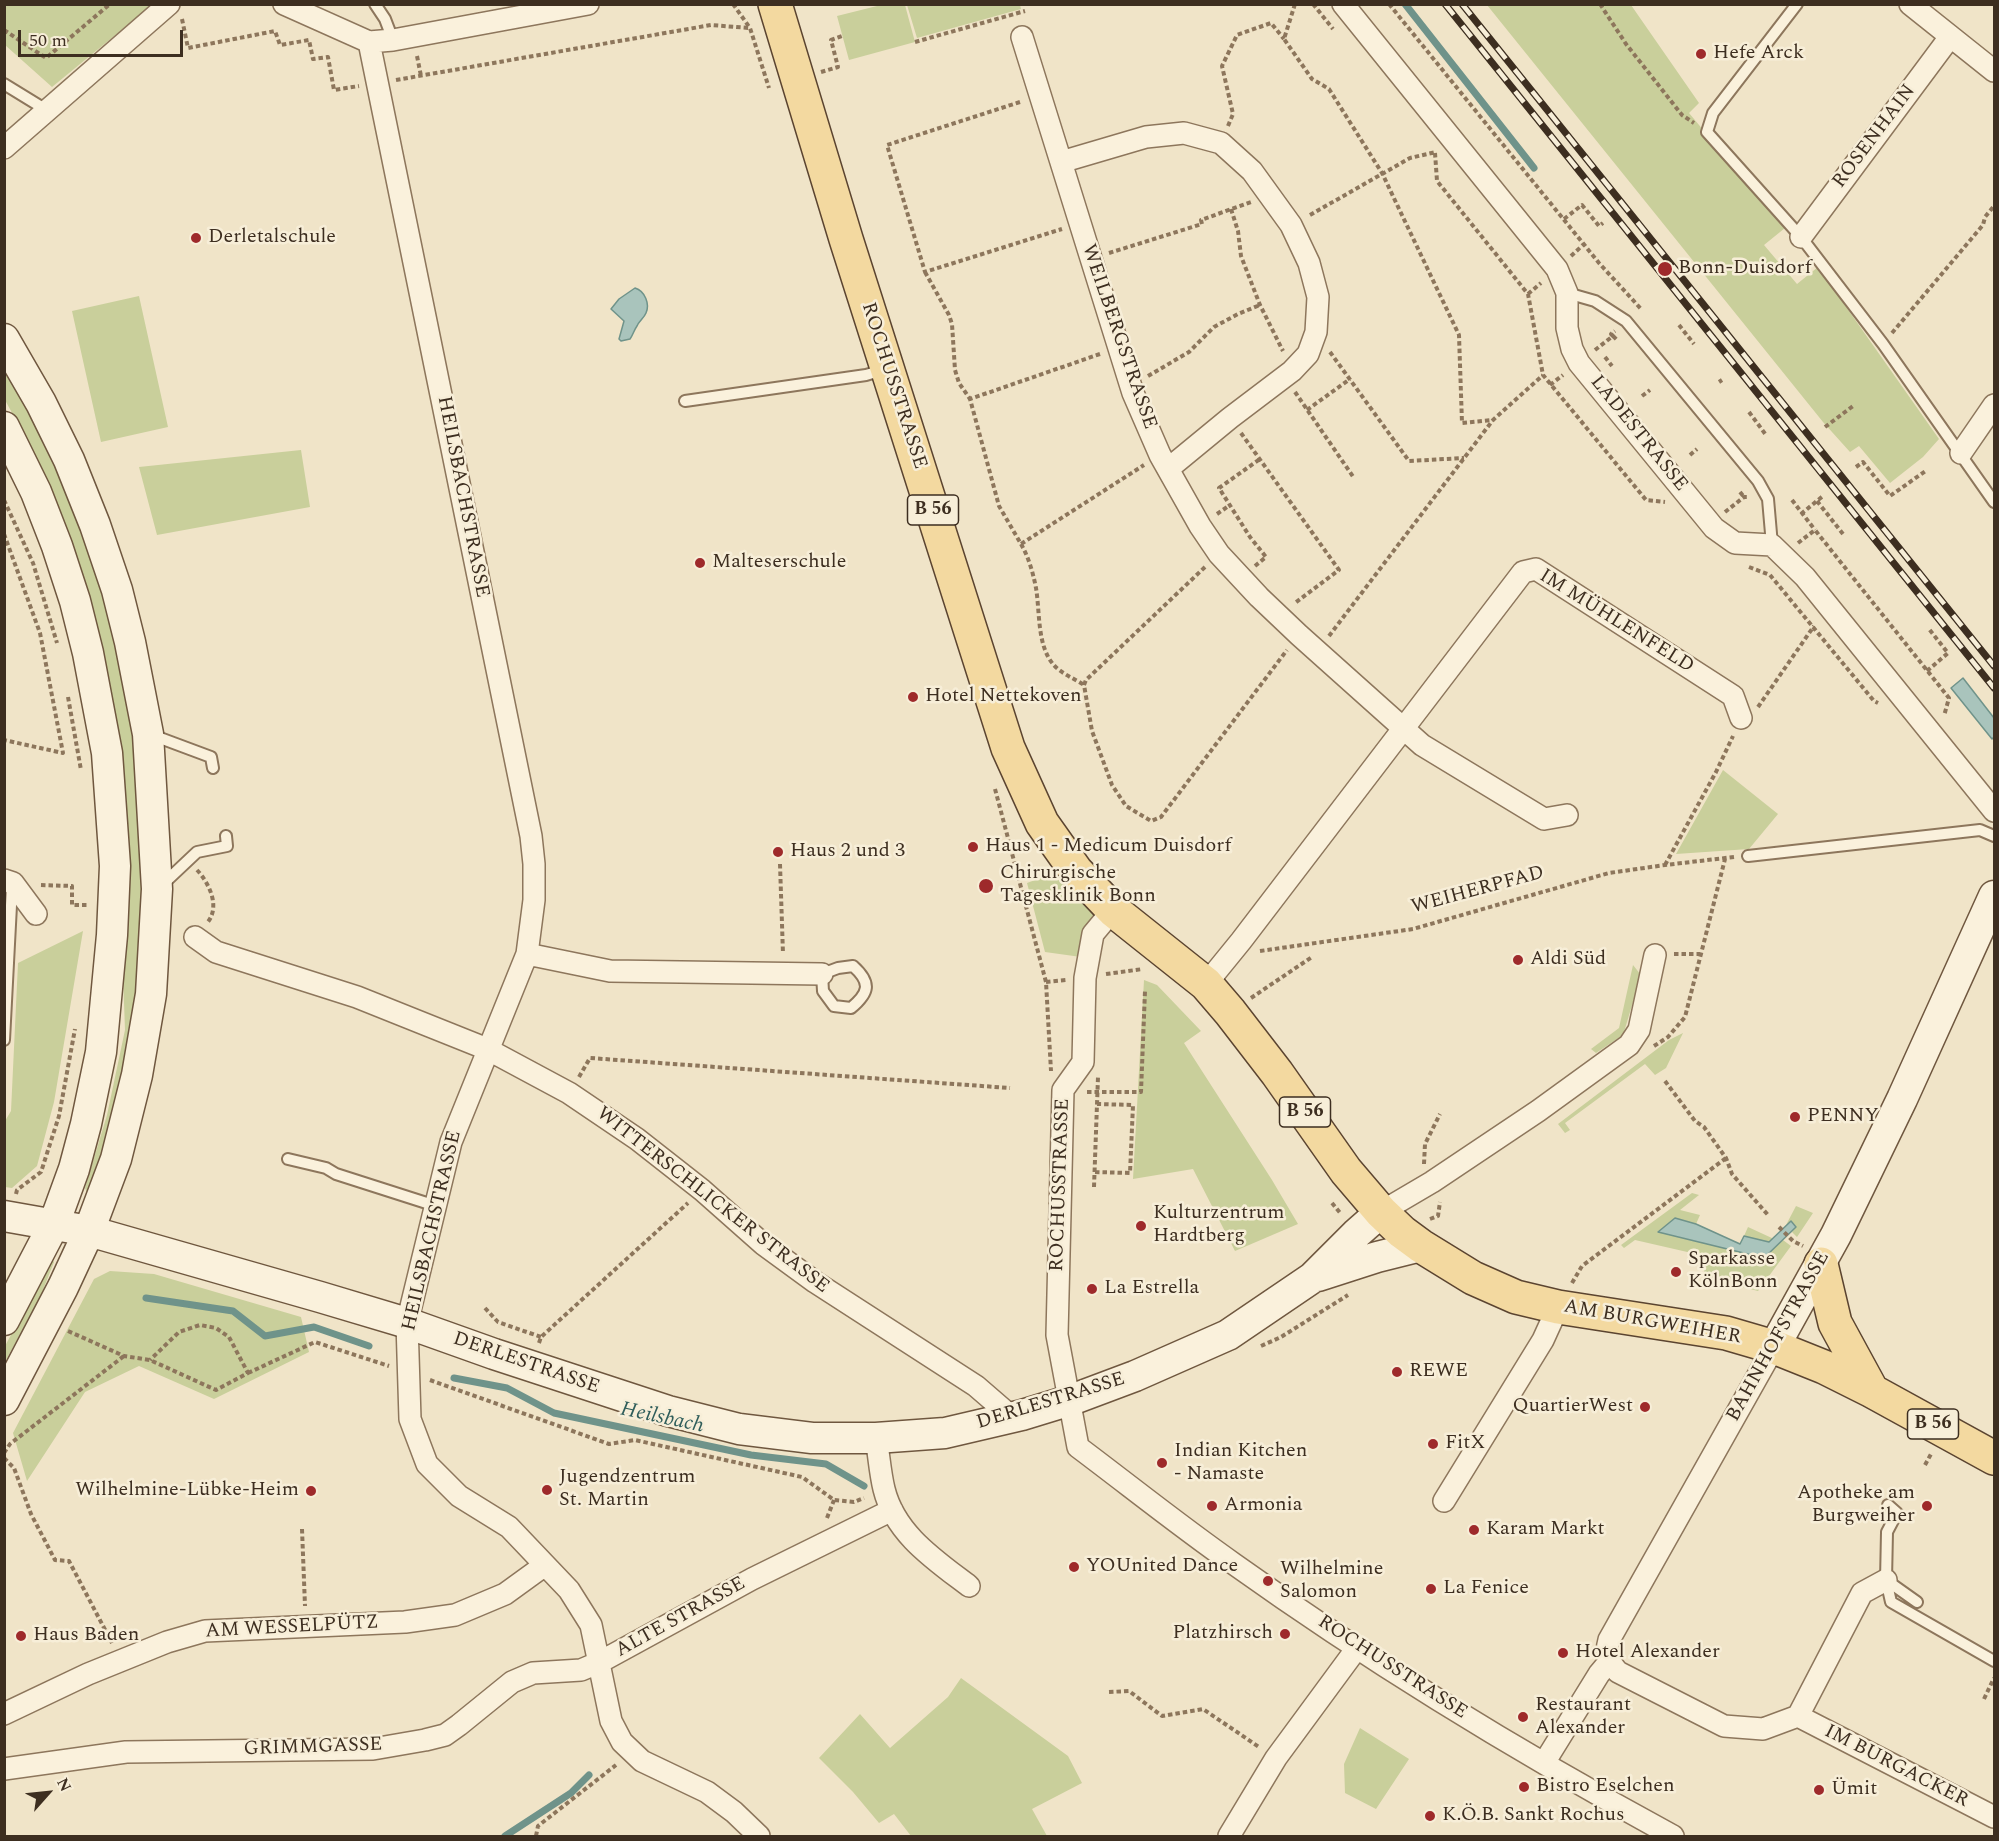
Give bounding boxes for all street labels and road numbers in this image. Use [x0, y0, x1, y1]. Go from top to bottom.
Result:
street label: ROSENHAIN [1828, 80, 1922, 194]
street label: WEILBERGSTRASSE [1075, 241, 1161, 433]
street label: ROCHUSSTRASSE [855, 300, 931, 472]
street label: LADESTRASSE [1584, 371, 1692, 497]
street label: HEILSBACHSTRASSE [431, 394, 493, 600]
road number: B 56 [908, 495, 958, 525]
street label: IM MÜHLENFELD [1534, 565, 1698, 679]
street label: WEIHERPFAD [1409, 862, 1547, 920]
road number: B 56 [1280, 1097, 1330, 1127]
street label: ROCHUSSTRASSE [1046, 1098, 1076, 1272]
street label: WITTERSCHLICKER STRASSE [591, 1103, 833, 1299]
street label: HEILSBACHSTRASSE [398, 1129, 468, 1333]
street label: BAHNHOFSTRASSE [1722, 1248, 1836, 1426]
street label: AM BURGWEIHER [1562, 1296, 1742, 1350]
street label: DERLESTRASSE [449, 1328, 603, 1400]
street label: DERLESTRASSE [974, 1368, 1128, 1436]
road number: B 56 [1908, 1409, 1958, 1439]
street label: ALTE STRASSE [612, 1572, 750, 1664]
street label: AM WESSELPÜTZ [205, 1611, 379, 1645]
street label: ROCHUSSTRASSE [1313, 1611, 1471, 1725]
street label: IM BURGACKER [1820, 1720, 1972, 1814]
street label: GRIMMGASSE [243, 1734, 383, 1762]

